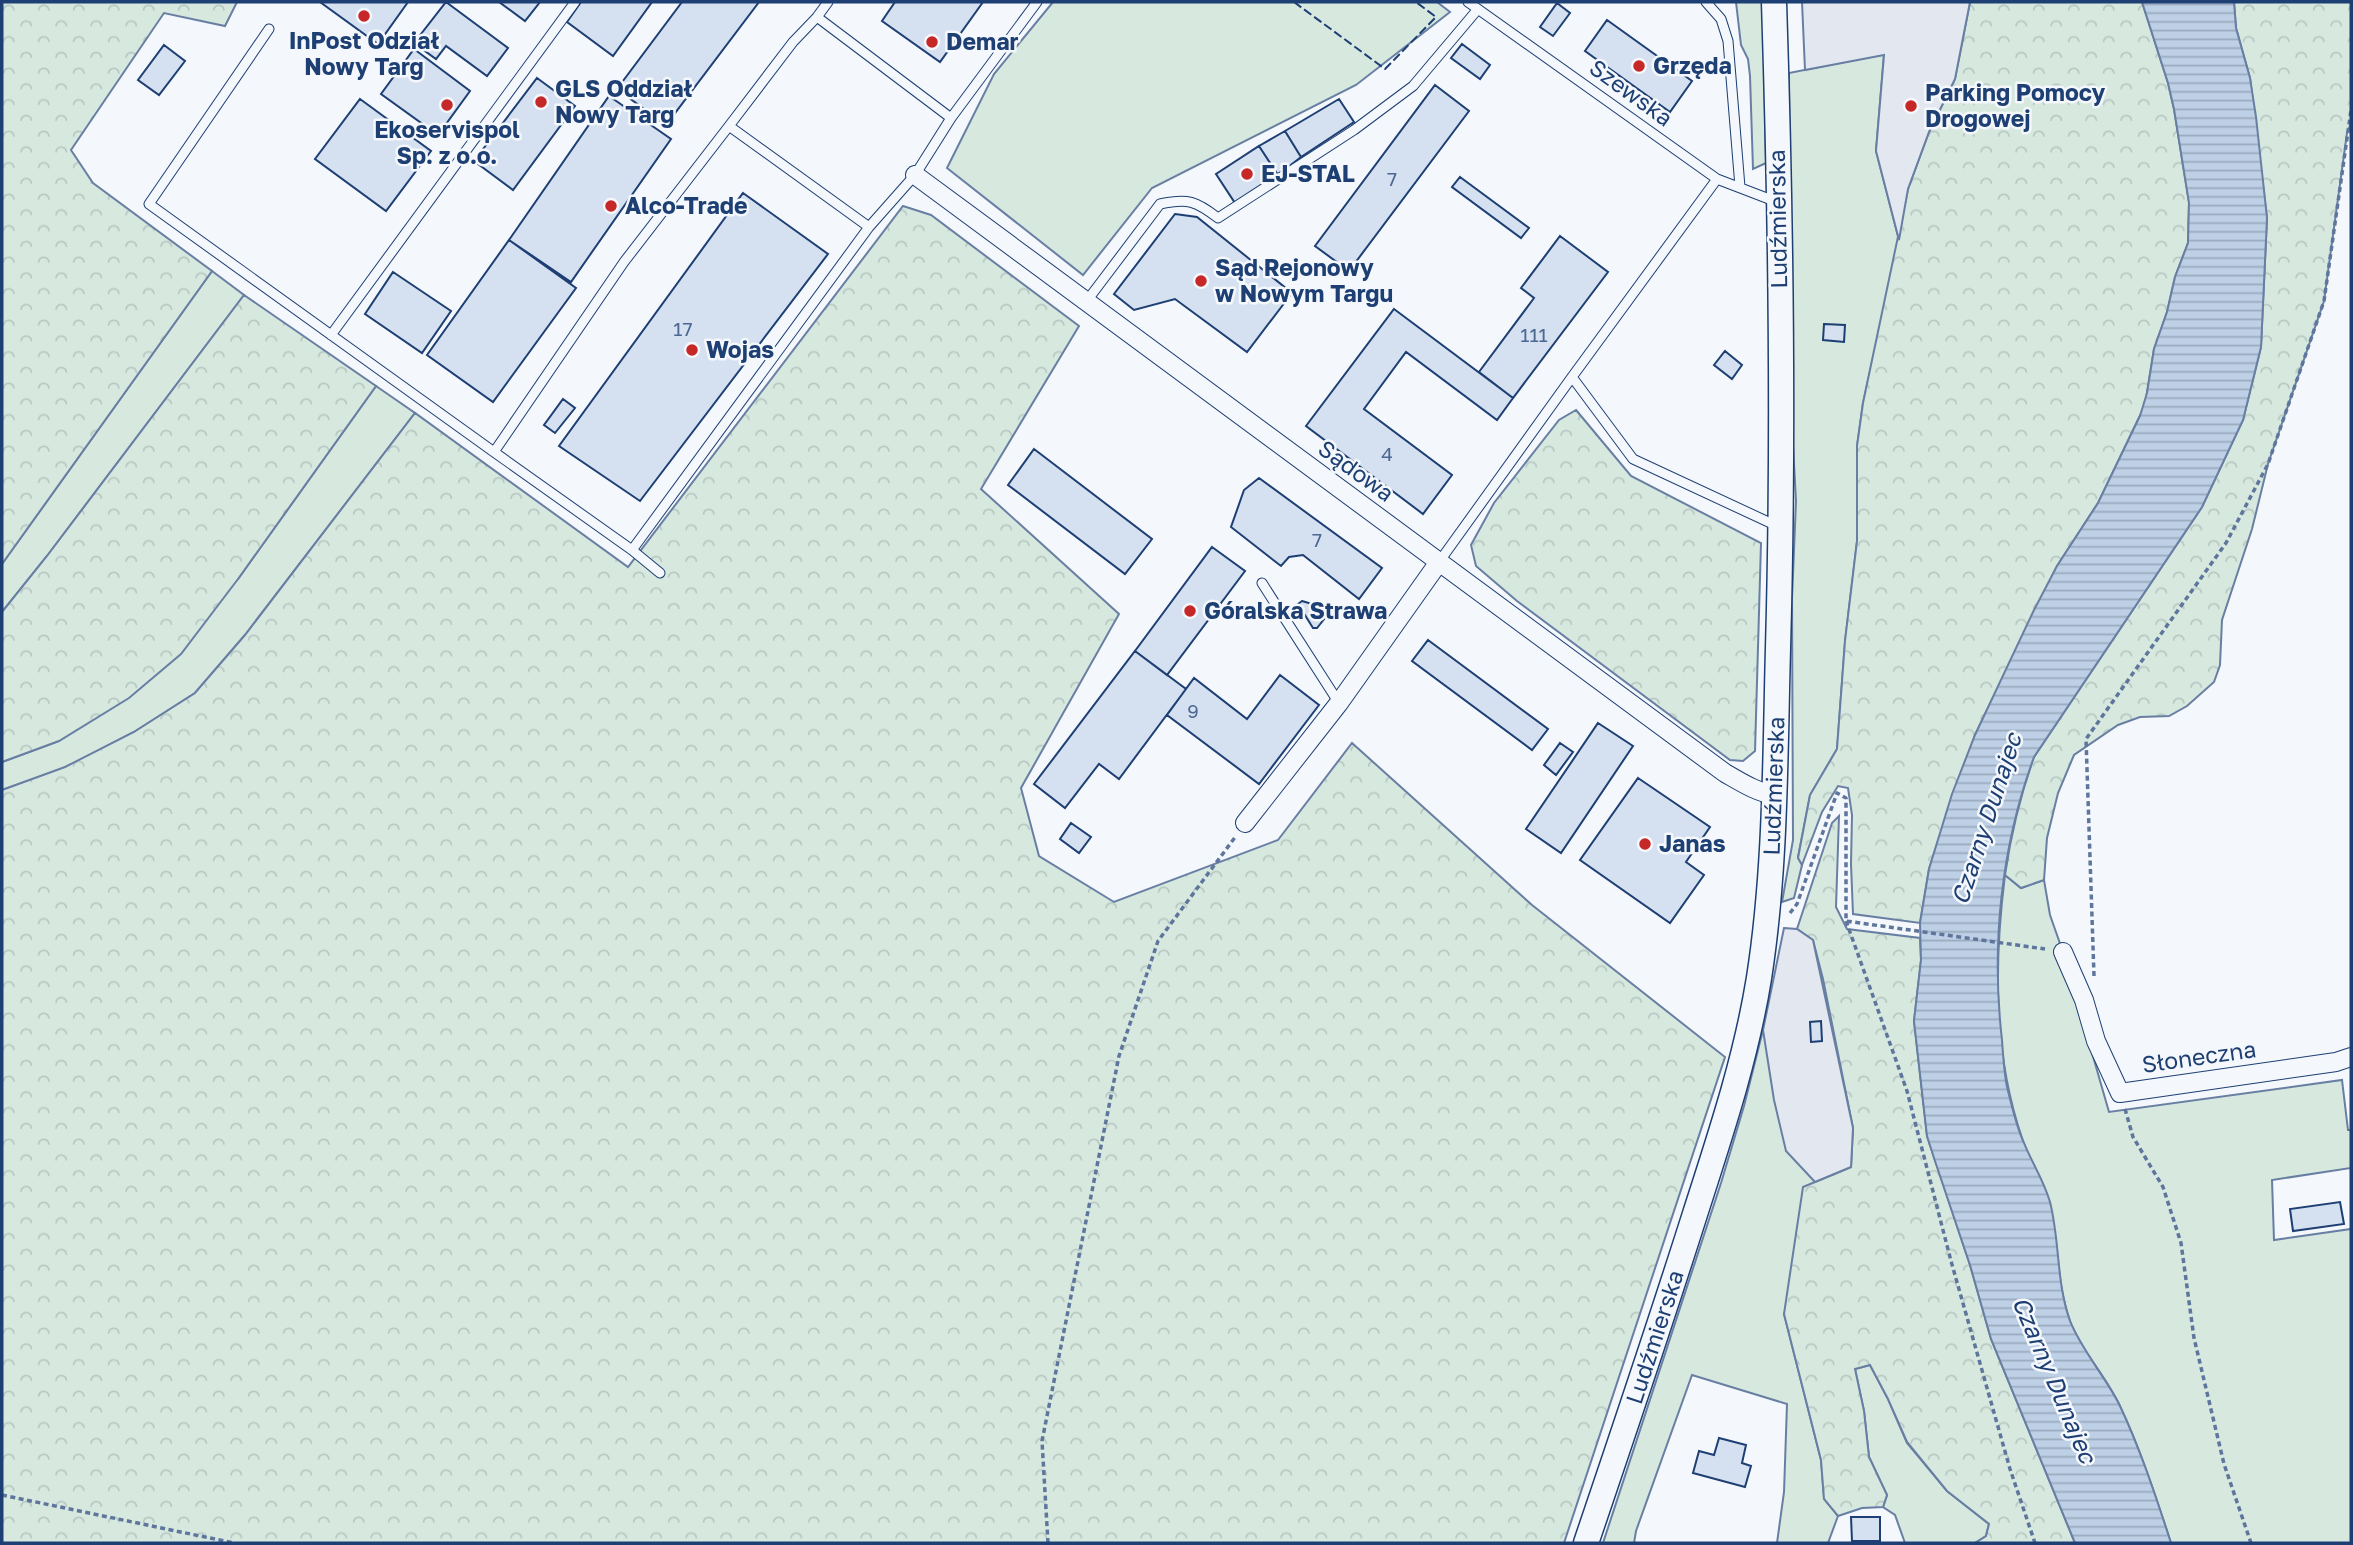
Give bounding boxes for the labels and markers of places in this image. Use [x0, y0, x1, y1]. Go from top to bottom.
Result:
marker: InPost Odział Nowy Targ [356, 8, 372, 24]
place label: InPost Odział Nowy Targ [289, 26, 439, 80]
place label: Demar [946, 27, 1018, 55]
marker: Demar [924, 34, 940, 50]
place label: Grzęda [1653, 51, 1732, 79]
marker: Grzęda [1631, 58, 1647, 74]
place label: GLS Oddział Nowy Targ [555, 74, 693, 128]
place label: Parking Pomocy Drogowej [1925, 78, 2106, 132]
marker: GLS Oddział Nowy Targ [533, 94, 549, 110]
marker: Ekoservispol Sp. z o.o. [439, 97, 455, 113]
marker: Parking Pomocy Drogowej [1903, 98, 1919, 114]
place label: Ekoservispol Sp. z o.o. [374, 115, 520, 169]
place label: EJ-STAL [1261, 159, 1355, 187]
marker: EJ-STAL [1239, 166, 1255, 182]
place label: Alco-Trade [625, 191, 748, 219]
marker: Alco-Trade [603, 198, 619, 214]
place label: Sąd Rejonowy w Nowym Targu [1215, 253, 1393, 307]
marker: Sąd Rejonowy w Nowym Targu [1193, 273, 1209, 289]
place label: Wojas [706, 335, 774, 363]
marker: Wojas [684, 342, 700, 358]
place label: Góralska Strawa [1204, 596, 1387, 624]
marker: Góralska Strawa [1182, 603, 1198, 619]
place label: Janas [1659, 829, 1726, 857]
marker: Janas [1637, 836, 1653, 852]

